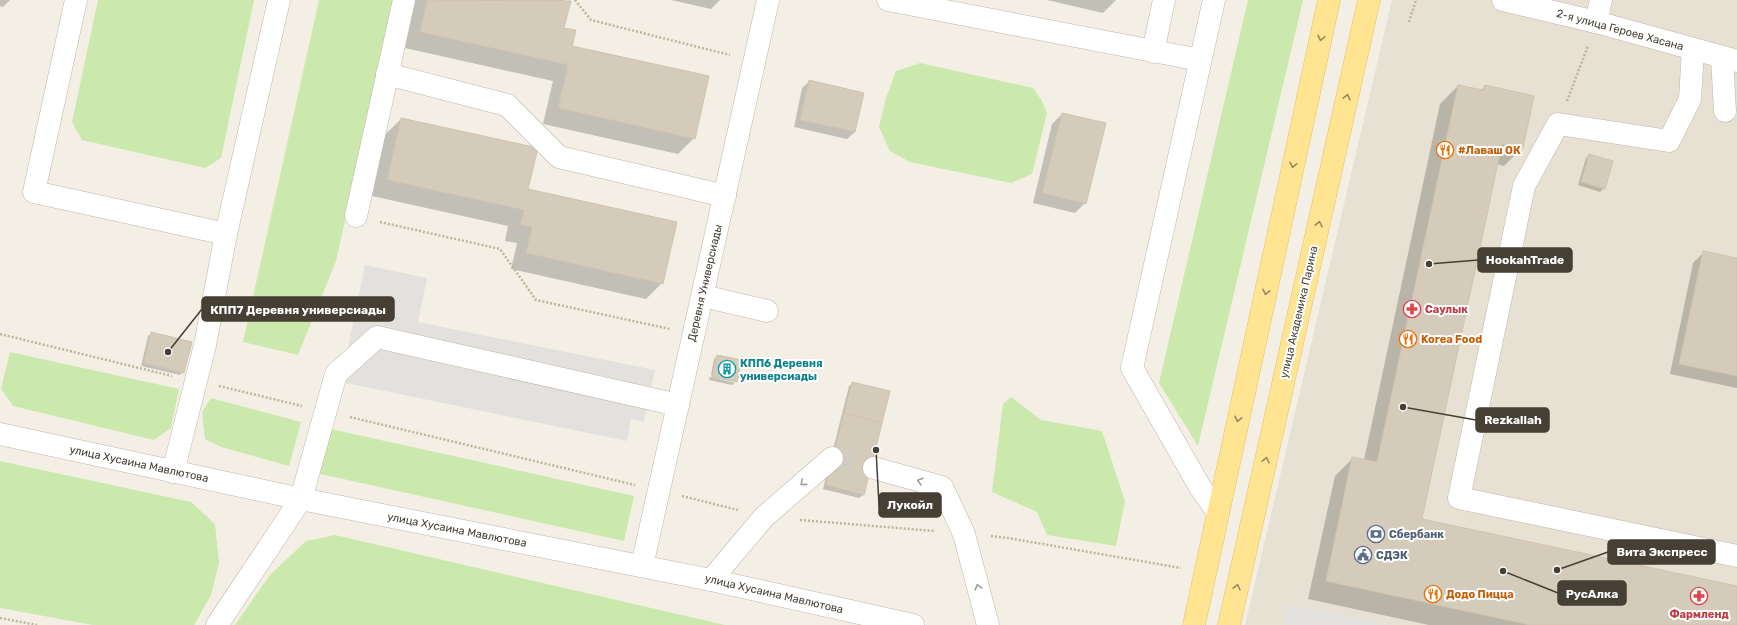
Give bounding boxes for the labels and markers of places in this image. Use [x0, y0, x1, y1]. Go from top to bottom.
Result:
restaurant icon: #Лаваш ОК [1435, 140, 1455, 160]
place label: #Лаваш ОК [1458, 144, 1521, 157]
callout: HookahTrade [1478, 248, 1572, 272]
callout: КПП7 Деревня универсиады [202, 297, 394, 321]
pharmacy icon: Саулык [1402, 299, 1422, 319]
place label: Саулык [1425, 303, 1468, 316]
restaurant icon: Korea Food [1398, 329, 1418, 349]
place label: Korea Food [1421, 333, 1482, 346]
place label: КПП6 Деревня универсиады [740, 357, 823, 383]
building icon: КПП6 Деревня универсиады [717, 359, 737, 379]
callout: Rezkallah [1476, 408, 1549, 432]
callout: Лукойл [879, 493, 941, 517]
bank icon: Сбербанк [1366, 524, 1386, 544]
place label: Сбербанк [1389, 528, 1444, 541]
callout: Вита Экспресс [1608, 540, 1715, 564]
public building icon: СДЭК [1353, 545, 1373, 565]
place label: СДЭК [1376, 549, 1408, 562]
callout: РусАлка [1558, 581, 1626, 605]
restaurant icon: Додо Пицца [1423, 584, 1443, 604]
pharmacy icon: Фармленд [1689, 586, 1709, 606]
place label: Додо Пицца [1446, 588, 1514, 601]
place label: Фармленд [1669, 608, 1729, 621]

